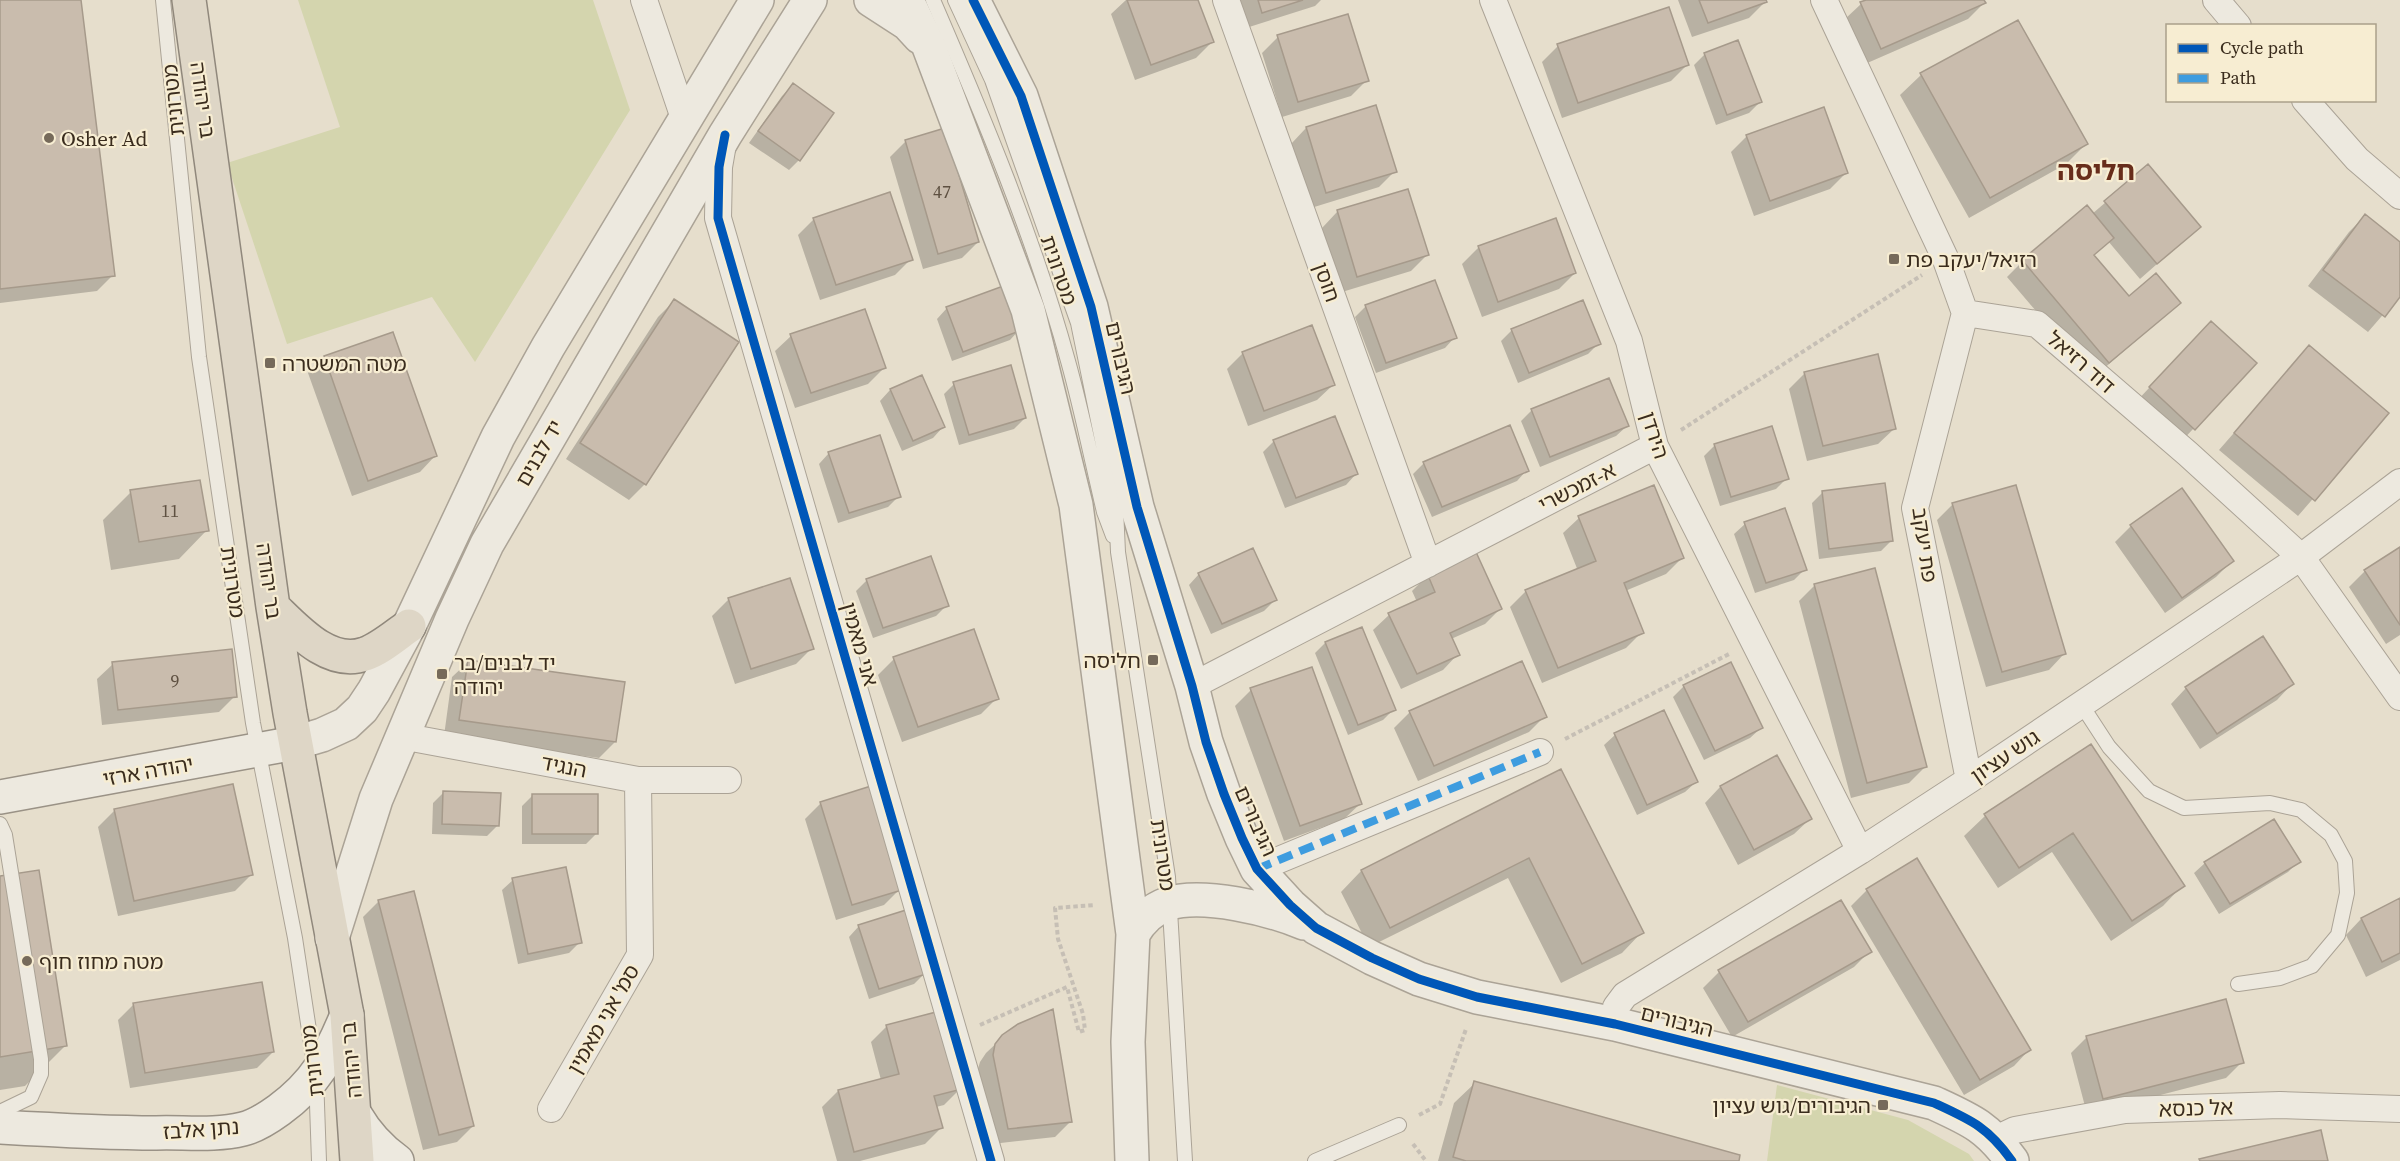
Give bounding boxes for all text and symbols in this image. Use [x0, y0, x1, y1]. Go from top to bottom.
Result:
legend [2166, 24, 2376, 102]
text: Cycle path [2220, 35, 2304, 60]
street label: בר יהודה [183, 60, 223, 140]
street label: מטרונית [155, 63, 191, 137]
text: Path [2220, 65, 2257, 90]
place label: Osher Ad [61, 124, 147, 153]
marker: Osher Ad [42, 131, 56, 145]
district label: חליסה [2057, 152, 2135, 189]
house number: 47 [933, 179, 951, 204]
street label: מטרונית [1034, 231, 1084, 309]
place label: רזיאל/יעקב פת [1906, 245, 2037, 274]
marker: רזיאל/יעקב פת [1887, 252, 1901, 266]
street label: חוסן [1306, 258, 1348, 306]
street label: הגיבורים [1099, 319, 1143, 397]
street label: דוד רזיאל [2040, 324, 2122, 400]
place label: מטה המשטרה [282, 349, 407, 378]
marker: מטה המשטרה [263, 356, 277, 370]
street label: הירדן [1634, 408, 1676, 462]
street label: יד לבנים [508, 414, 570, 492]
street label: א-זמכשרי [1533, 455, 1621, 519]
house number: 11 [161, 498, 179, 523]
street label: פת יעקב [1905, 505, 1945, 585]
street label: בר יהודה [249, 541, 289, 621]
street label: מטרונית [214, 544, 252, 620]
street label: אני מאמין [834, 599, 886, 689]
place label: חליסה [1083, 646, 1141, 675]
place label: יד לבנים/בר יהודה [454, 648, 556, 701]
marker: חליסה [1146, 653, 1160, 667]
marker: יד לבנים/בר יהודה [435, 667, 449, 681]
house number: 9 [171, 668, 180, 693]
street label: גוש עציון [1965, 722, 2045, 790]
street label: הנגיד [539, 747, 589, 785]
street label: יהודה ארזי [100, 749, 196, 793]
street label: הגיבורים [1228, 781, 1284, 861]
street label: מטרונית [1144, 817, 1182, 893]
place label: מטה מחוז חוף [39, 947, 164, 976]
marker: מטה מחוז חוף [20, 954, 34, 968]
street label: סמ' אני מאמין [560, 959, 646, 1079]
street label: הגיבורים [1637, 998, 1717, 1044]
street label: בר יהודה [333, 1020, 369, 1100]
street label: מטרונית [293, 1023, 331, 1099]
place label: הגיבורים/גוש עציון [1712, 1091, 1871, 1120]
street label: אל כנסא [2158, 1092, 2234, 1124]
marker: הגיבורים/גוש עציון [1876, 1098, 1890, 1112]
street label: נתן אלבז [162, 1112, 240, 1146]

